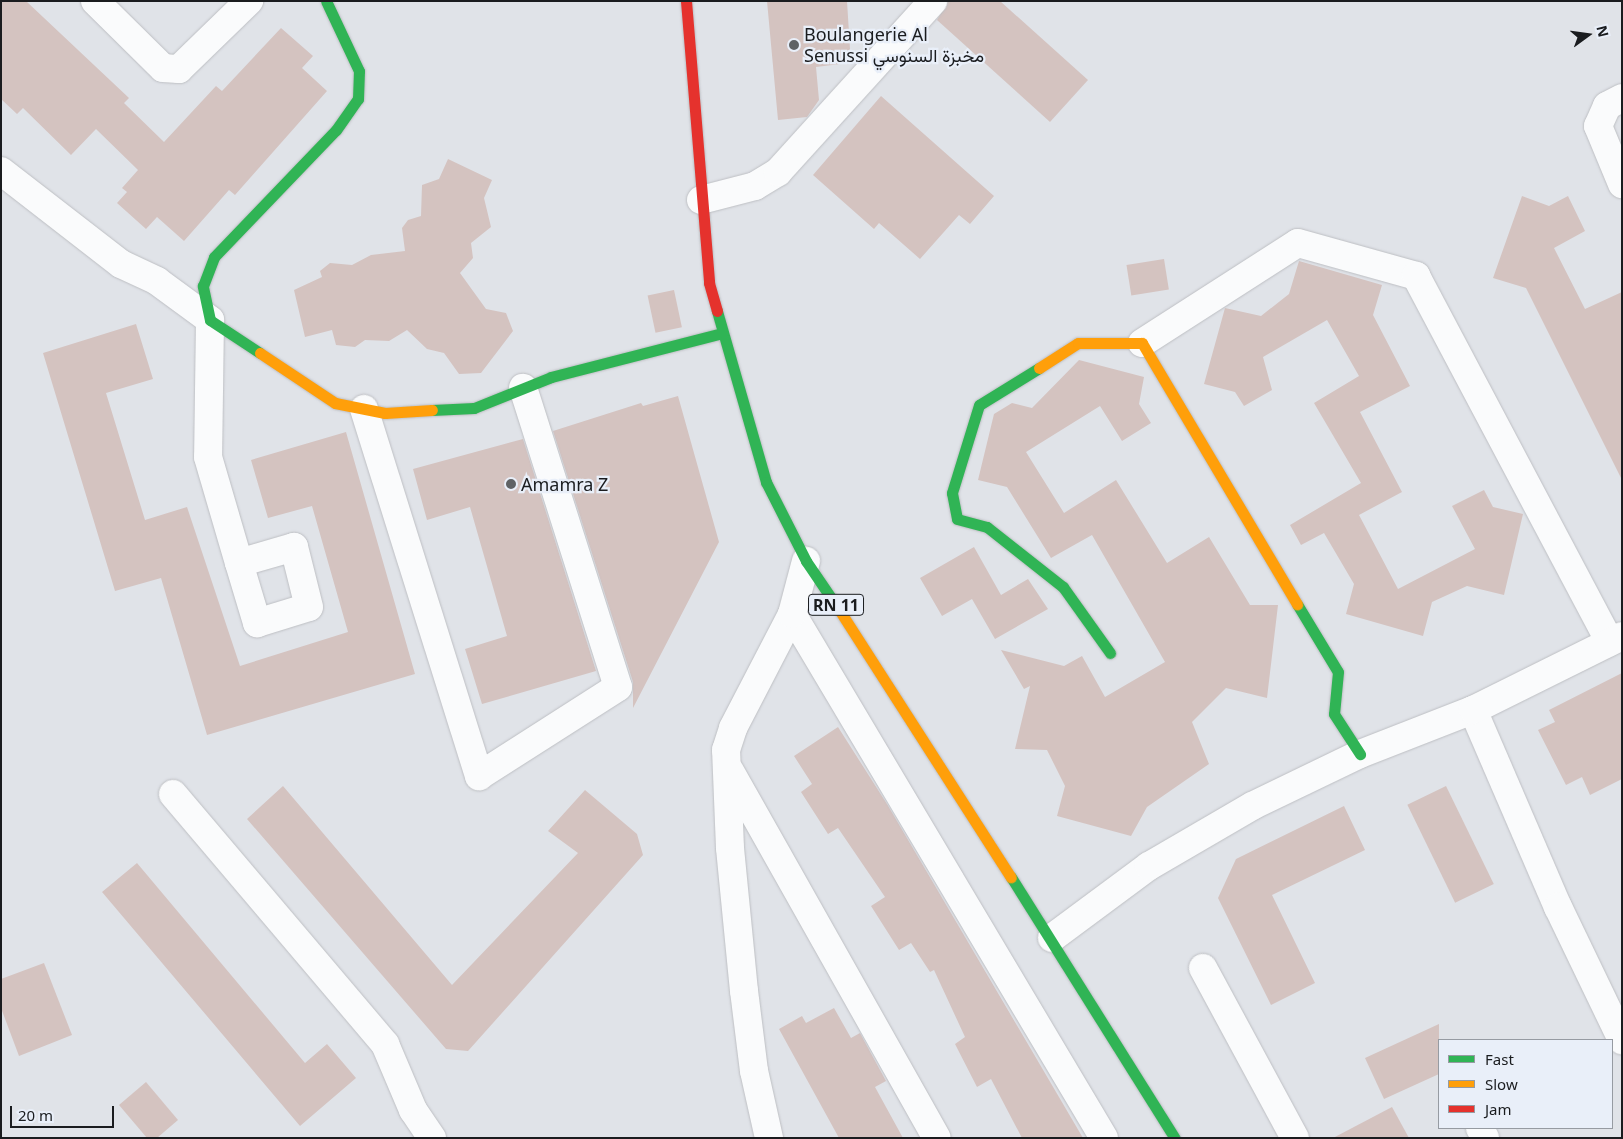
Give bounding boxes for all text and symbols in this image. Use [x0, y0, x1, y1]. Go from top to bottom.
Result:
north arrow [1563, 10, 1613, 60]
text: N [1592, 23, 1614, 39]
place label: Boulangerie Al Senussi مخبزة السنوسي [804, 24, 984, 66]
marker: Boulangerie Al Senussi مخبزة السنوسي [788, 39, 800, 51]
place label: Amamra Z [521, 473, 608, 495]
marker: Amamra Z [505, 478, 517, 490]
road number: RN 11 [807, 592, 865, 618]
legend [1438, 1039, 1613, 1129]
text: Fast [1485, 1049, 1514, 1069]
text: Slow [1485, 1074, 1518, 1094]
scale bar [12, 1096, 116, 1128]
text: Jam [1485, 1099, 1512, 1119]
text: 20 m [18, 1105, 53, 1125]

